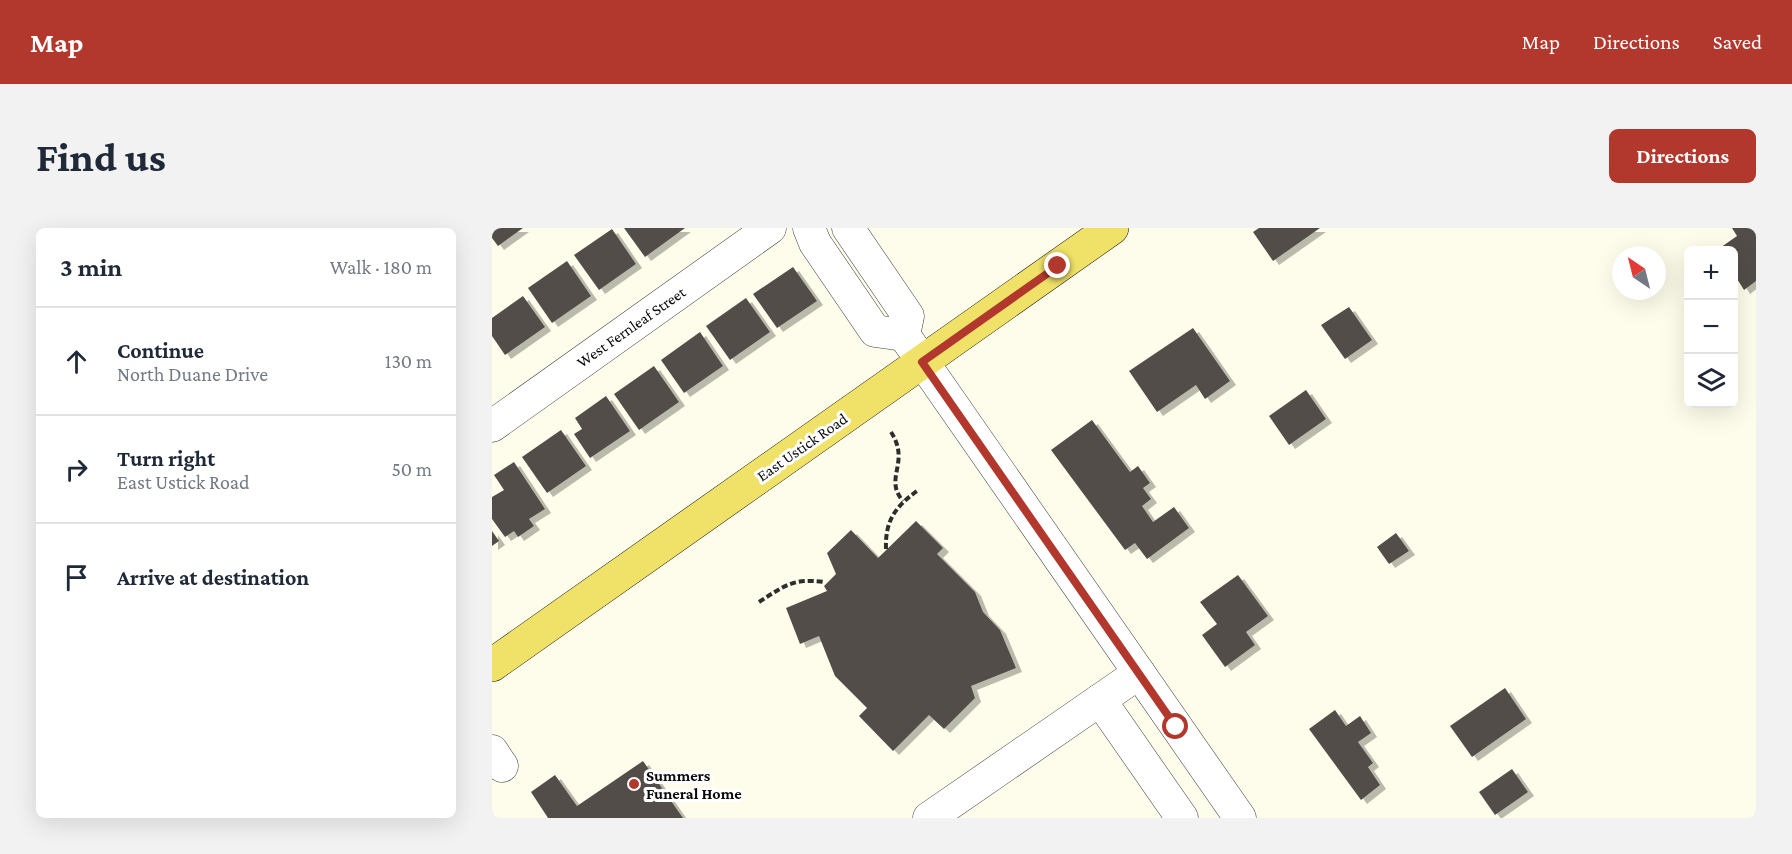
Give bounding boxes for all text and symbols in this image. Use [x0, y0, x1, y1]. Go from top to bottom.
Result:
text: Map [30, 27, 83, 58]
text: Map [1522, 30, 1560, 54]
text: Directions [1593, 30, 1680, 54]
text: Saved [1713, 30, 1762, 54]
button: Directions [1609, 129, 1756, 183]
text: Find us [36, 133, 166, 180]
north arrow [1612, 246, 1666, 300]
map controls [1684, 246, 1738, 408]
button: + [1684, 246, 1738, 300]
route end [1044, 252, 1070, 278]
text: 3 min [60, 253, 122, 282]
text: Walk · 180 m [330, 256, 432, 278]
street label: West Fernleaf Street [574, 283, 689, 371]
button: − [1684, 300, 1738, 354]
text: Continue [117, 338, 204, 363]
icon: ahead [60, 345, 93, 378]
text: 130 m [385, 350, 432, 372]
button: layers [1684, 354, 1738, 408]
text: North Duane Drive [117, 363, 268, 385]
street label: East Ustick Road [754, 409, 851, 484]
text: Turn right [117, 446, 215, 471]
icon: right [60, 453, 93, 486]
text: 50 m [391, 458, 432, 480]
text: East Ustick Road [117, 471, 250, 493]
icon: arrive [60, 561, 93, 594]
text: Arrive at destination [117, 565, 309, 590]
route start [1162, 713, 1188, 739]
place label: Summers Funeral Home [646, 767, 742, 802]
marker: Summers Funeral Home [627, 777, 641, 791]

